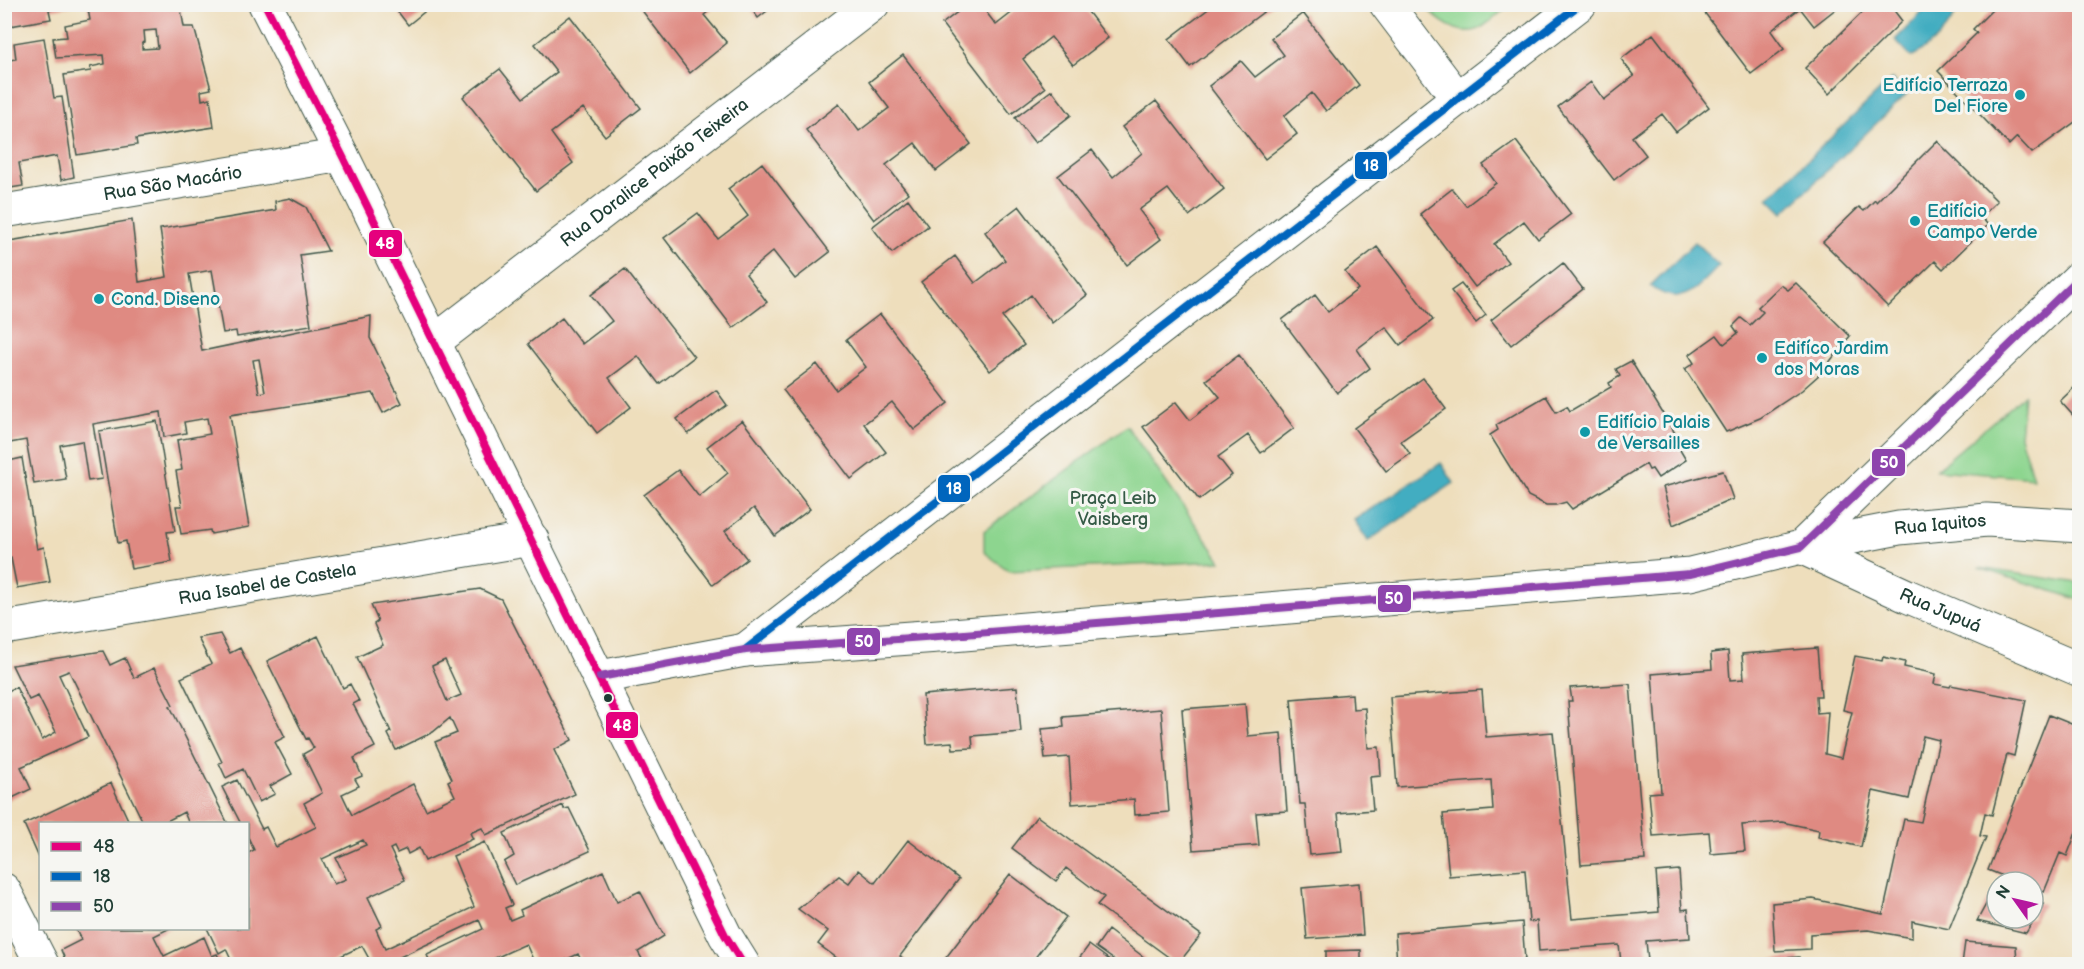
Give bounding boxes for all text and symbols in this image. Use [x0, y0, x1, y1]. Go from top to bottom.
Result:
place label: Edifício Terraza Del Fiore [1882, 75, 2008, 117]
marker: Edifício Terraza Del Fiore [2013, 88, 2027, 102]
street label: Rua Doralice Paixão Teixeira [556, 93, 752, 251]
line badge: 18 [1354, 151, 1388, 180]
text: 18 [1363, 157, 1379, 176]
street label: Rua São Macário [102, 161, 244, 205]
place label: Edifício Campo Verde [1927, 201, 2038, 243]
marker: Edifício Campo Verde [1908, 214, 1922, 228]
line badge: 48 [368, 229, 403, 258]
text: 48 [375, 235, 395, 254]
place label: Cond. Diseno [111, 289, 220, 310]
marker: Cond. Diseno [92, 292, 106, 306]
place label: Edifíco Jardim dos Moras [1774, 338, 1889, 380]
marker: Edifíco Jardim dos Moras [1755, 351, 1769, 365]
place label: Edifício Palais de Versailles [1597, 412, 1710, 454]
marker: Edifício Palais de Versailles [1578, 425, 1592, 439]
line badge: 50 [1871, 448, 1906, 477]
text: 50 [1879, 454, 1899, 473]
line badge: 18 [937, 474, 971, 503]
text: 18 [946, 480, 962, 499]
park label: Praça Leib Vaisberg [1069, 488, 1157, 530]
street label: Rua Iquitos [1893, 510, 1987, 539]
street label: Rua Isabel de Castela [177, 558, 358, 609]
street label: Rua Jupuá [1896, 583, 1984, 637]
line badge: 50 [1377, 584, 1412, 613]
text: 50 [1384, 590, 1404, 609]
line badge: 50 [846, 627, 881, 656]
text: 50 [854, 633, 874, 652]
unlabelled marker [602, 692, 614, 704]
line badge: 48 [605, 711, 639, 739]
text: 48 [612, 717, 632, 736]
legend [39, 822, 249, 930]
text: 48 [93, 836, 114, 857]
text: 18 [93, 866, 110, 887]
north arrow [1985, 870, 2045, 930]
text: N [1993, 882, 2015, 903]
text: 50 [93, 896, 114, 917]

